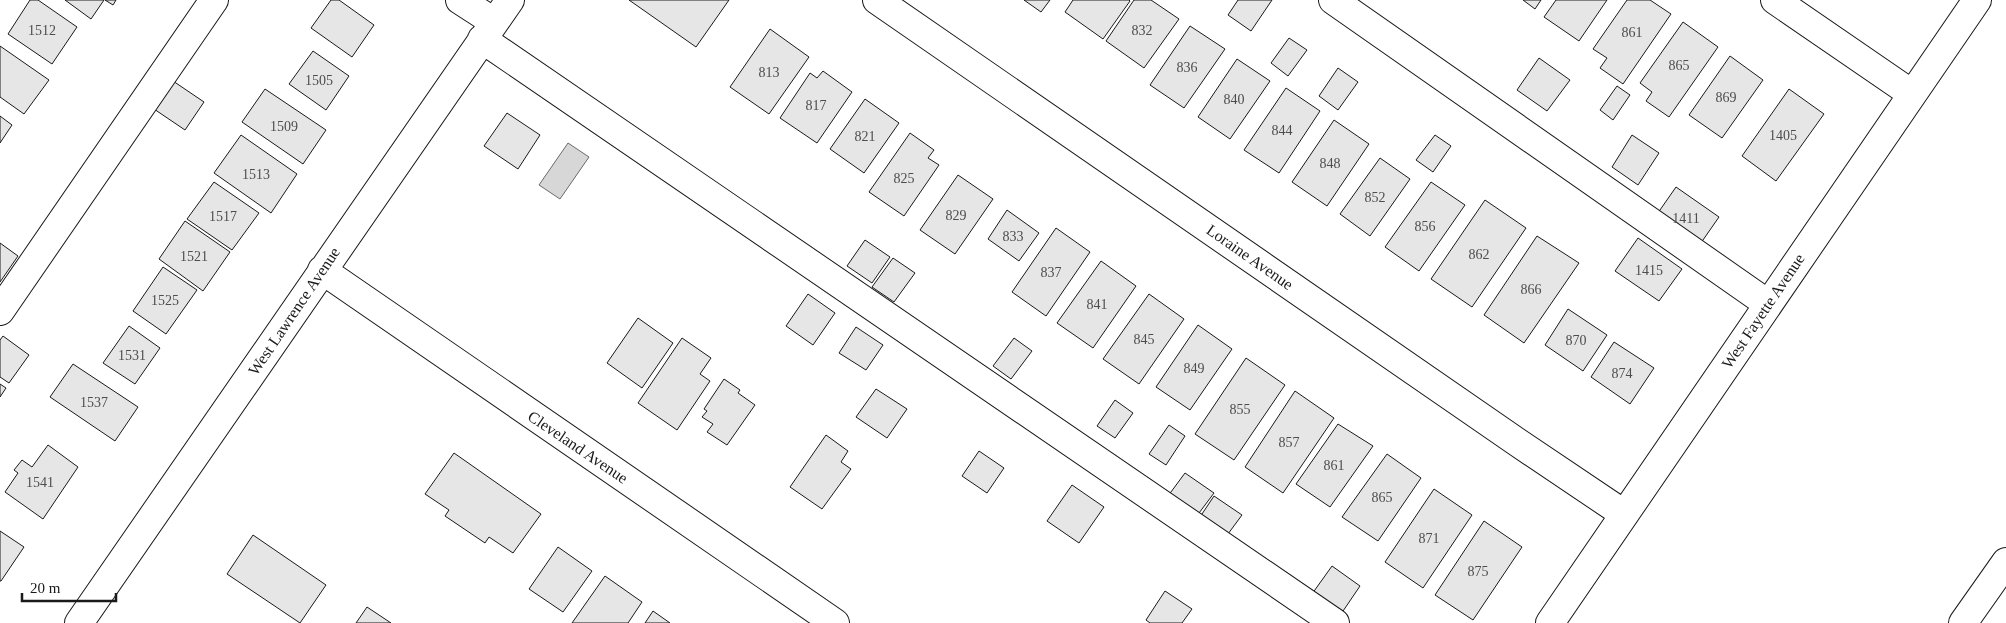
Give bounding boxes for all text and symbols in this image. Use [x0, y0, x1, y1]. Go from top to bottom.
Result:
house number: 1512 [28, 23, 56, 38]
house number: 832 [1132, 23, 1153, 38]
house number: 861 [1622, 25, 1643, 40]
house number: 865 [1669, 58, 1690, 73]
house number: 836 [1177, 60, 1198, 75]
house number: 813 [759, 65, 780, 80]
house number: 1505 [305, 73, 333, 88]
house number: 869 [1716, 90, 1737, 105]
house number: 840 [1224, 92, 1245, 107]
house number: 817 [806, 98, 827, 113]
house number: 1509 [270, 119, 298, 134]
house number: 844 [1272, 123, 1293, 138]
house number: 1405 [1769, 128, 1797, 143]
house number: 821 [855, 129, 876, 144]
house number: 848 [1320, 156, 1341, 171]
house number: 1513 [242, 167, 270, 182]
house number: 825 [894, 171, 915, 186]
house number: 852 [1365, 190, 1386, 205]
house number: 829 [946, 208, 967, 223]
house number: 1517 [209, 209, 237, 224]
house number: 1411 [1672, 211, 1700, 226]
house number: 856 [1415, 219, 1436, 234]
street label: Loraine Avenue [1204, 221, 1296, 293]
house number: 833 [1003, 229, 1024, 244]
street label: West Lawrence Avenue [245, 244, 343, 378]
house number: 862 [1469, 247, 1490, 262]
house number: 1521 [180, 249, 208, 264]
street label: West Fayette Avenue [1718, 251, 1808, 372]
house number: 1415 [1635, 263, 1663, 278]
house number: 837 [1041, 265, 1062, 280]
house number: 866 [1521, 282, 1542, 297]
house number: 1525 [151, 293, 179, 308]
house number: 841 [1087, 297, 1108, 312]
house number: 845 [1134, 332, 1155, 347]
house number: 870 [1566, 333, 1587, 348]
house number: 1531 [118, 348, 146, 363]
house number: 849 [1184, 361, 1205, 376]
house number: 874 [1612, 366, 1633, 381]
house number: 1537 [80, 395, 108, 410]
house number: 855 [1230, 402, 1251, 417]
street label: Cleveland Avenue [525, 407, 631, 487]
house number: 857 [1279, 435, 1300, 450]
house number: 861 [1324, 458, 1345, 473]
house number: 1541 [26, 475, 54, 490]
house number: 865 [1372, 490, 1393, 505]
house number: 871 [1419, 531, 1440, 546]
house number: 875 [1468, 564, 1489, 579]
scale bar [22, 570, 116, 602]
text: 20 m [30, 580, 61, 596]

